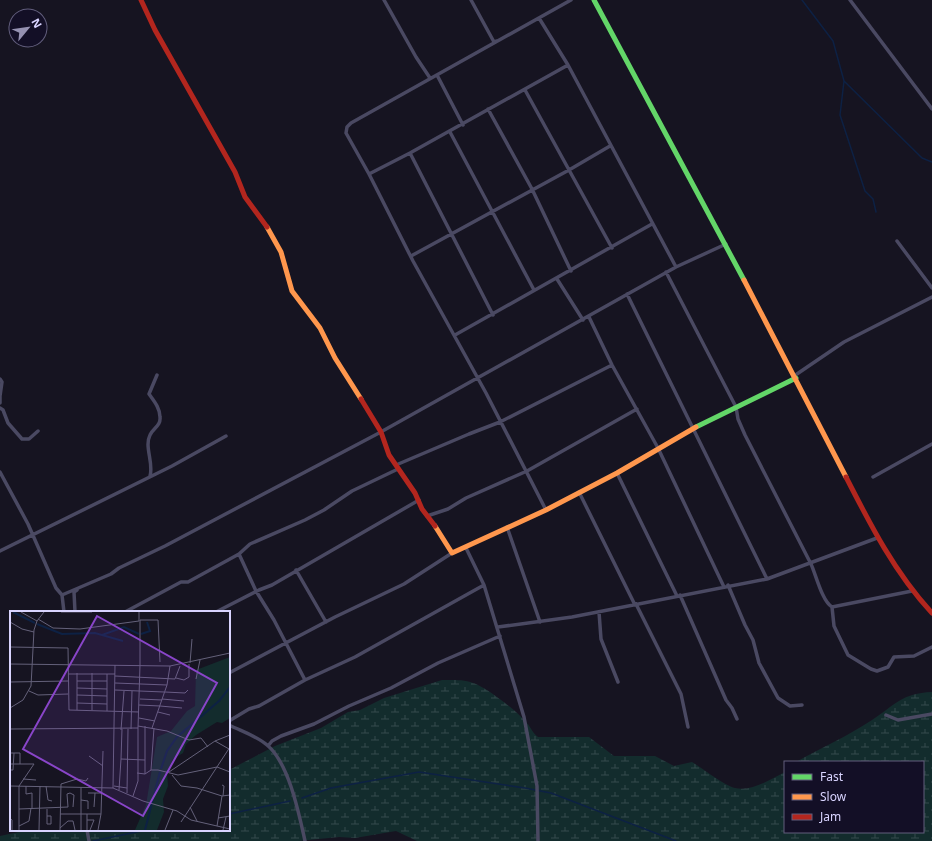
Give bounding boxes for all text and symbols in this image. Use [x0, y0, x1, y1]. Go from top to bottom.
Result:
north arrow [8, 8, 48, 48]
text: N [28, 15, 46, 30]
inset map [10, 611, 230, 831]
legend [784, 761, 924, 833]
text: Fast [820, 768, 844, 785]
text: Slow [820, 788, 847, 805]
text: Jam [819, 808, 841, 825]

